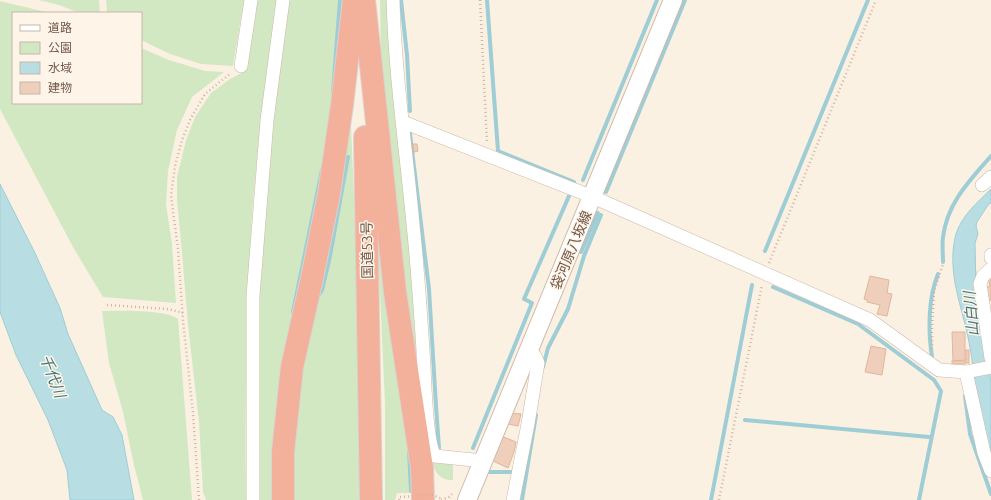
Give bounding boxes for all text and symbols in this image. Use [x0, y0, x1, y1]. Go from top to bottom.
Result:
legend [12, 12, 142, 104]
text: 道路 [48, 21, 72, 34]
text: 公園 [48, 41, 72, 54]
text: 水域 [48, 61, 72, 74]
text: 建物 [48, 81, 72, 94]
street label: 袋河原八坂線 [547, 208, 595, 292]
street label: 国道53号 [358, 221, 376, 279]
water label: 山白川 [960, 289, 981, 337]
water label: 千代川 [37, 352, 70, 402]

